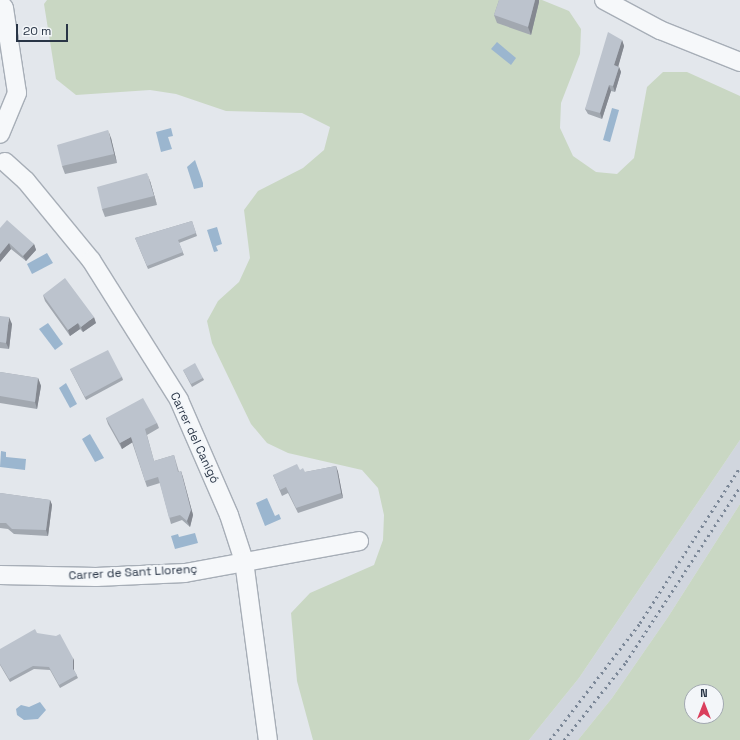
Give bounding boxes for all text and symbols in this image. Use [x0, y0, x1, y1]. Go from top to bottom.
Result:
scale bar [18, 16, 70, 42]
text: 20 m [23, 23, 51, 39]
street label: Carrer del Canigó [167, 390, 221, 486]
street label: Carrer de Sant Llorenç [68, 562, 198, 584]
north arrow [684, 684, 724, 724]
text: N [700, 686, 708, 700]

